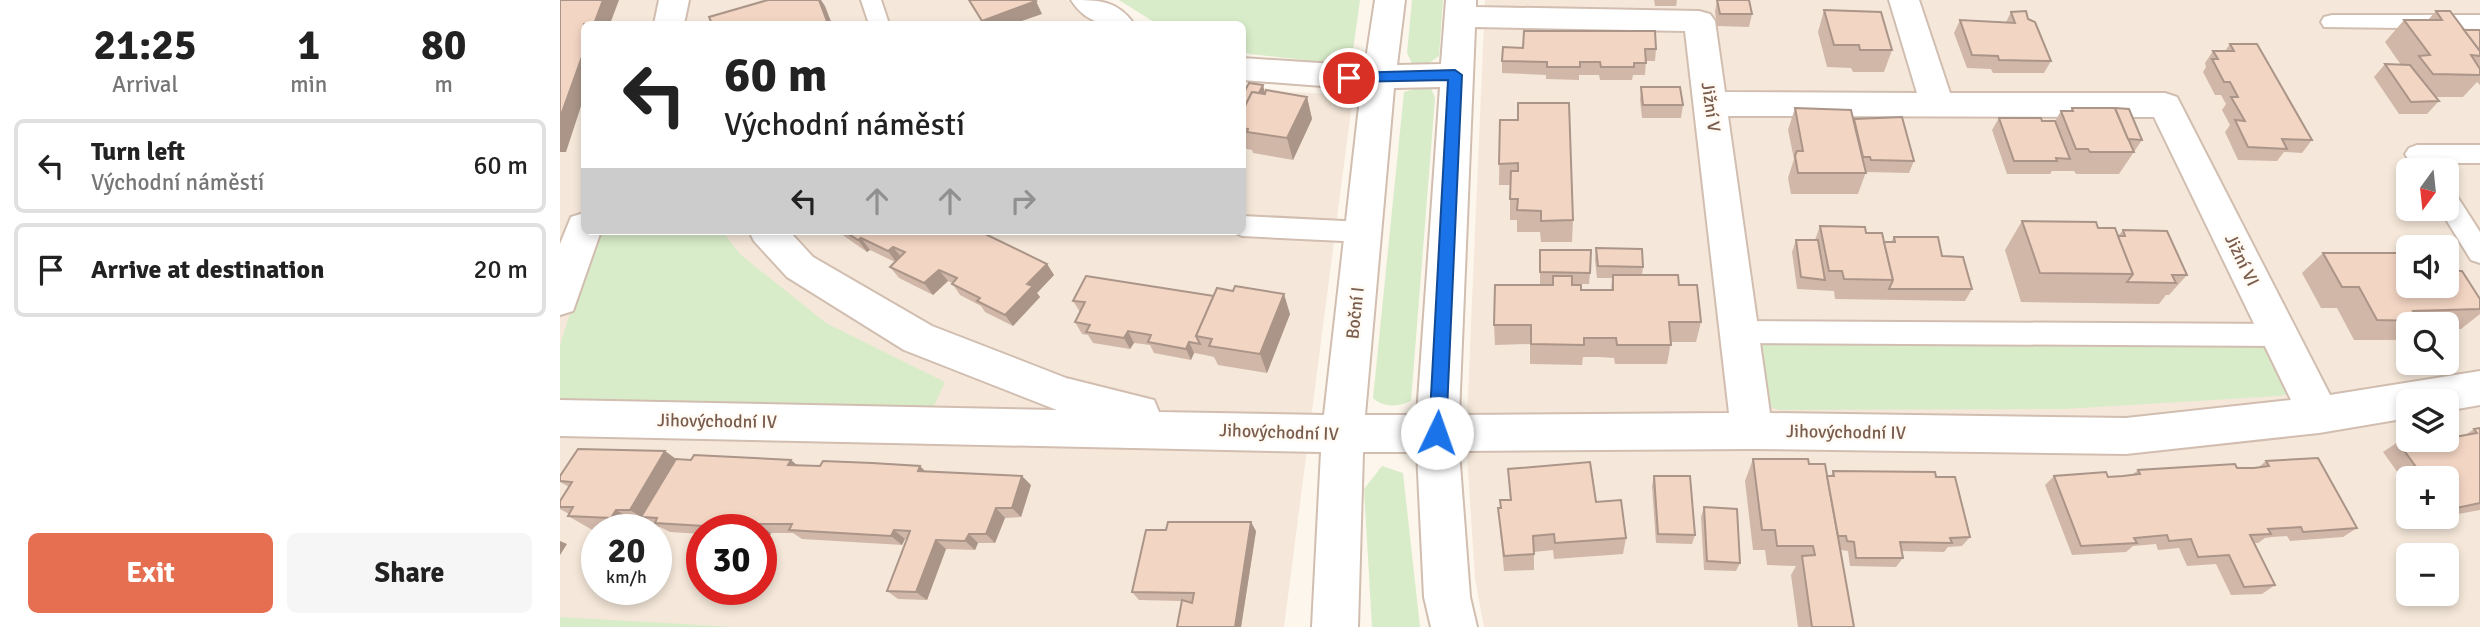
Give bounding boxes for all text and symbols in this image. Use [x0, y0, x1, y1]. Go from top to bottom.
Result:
text: 21:25 [94, 20, 197, 71]
text: 1 [298, 20, 320, 71]
text: 80 [421, 20, 466, 71]
text: 60 m [724, 45, 827, 105]
pin [1319, 48, 1379, 108]
icon: left [609, 49, 700, 140]
icon: arrive [1330, 59, 1368, 97]
text: Arrival [112, 70, 178, 99]
text: min [290, 70, 327, 99]
text: m [435, 70, 453, 99]
street label: Jižní V [1697, 81, 1725, 134]
text: Východní náměstí [724, 105, 965, 144]
text: Turn left [91, 136, 185, 168]
icon: left [32, 147, 70, 185]
text: 60 m [473, 150, 528, 182]
north arrow [2396, 158, 2459, 220]
map controls [2396, 158, 2459, 606]
text: Východní náměstí [91, 168, 264, 197]
icon: left [785, 182, 823, 220]
icon: ahead [858, 182, 896, 220]
icon: ahead [931, 182, 969, 220]
icon: right [1004, 182, 1042, 220]
street label: Jižní VI [2220, 230, 2264, 290]
button: sound [2396, 235, 2459, 298]
icon: arrive [32, 251, 70, 289]
text: Arrive at destination [91, 254, 324, 286]
text: 20 m [473, 254, 528, 286]
street label: Boční I [1341, 286, 1369, 340]
button: search [2396, 312, 2459, 375]
button: layers [2396, 389, 2459, 452]
position arrow [1400, 396, 1474, 470]
street label: Jihovýchodní IV [657, 409, 778, 433]
street label: Jihovýchodní IV [1219, 419, 1340, 445]
street label: Jihovýchodní IV [1786, 420, 1907, 444]
button: + [2396, 466, 2459, 529]
speed limit sign: 30 [686, 514, 777, 605]
text: 20 [608, 529, 645, 572]
button: Exit [28, 533, 273, 613]
button: Share [287, 533, 532, 613]
button: − [2396, 543, 2459, 606]
text: km/h [606, 566, 647, 588]

